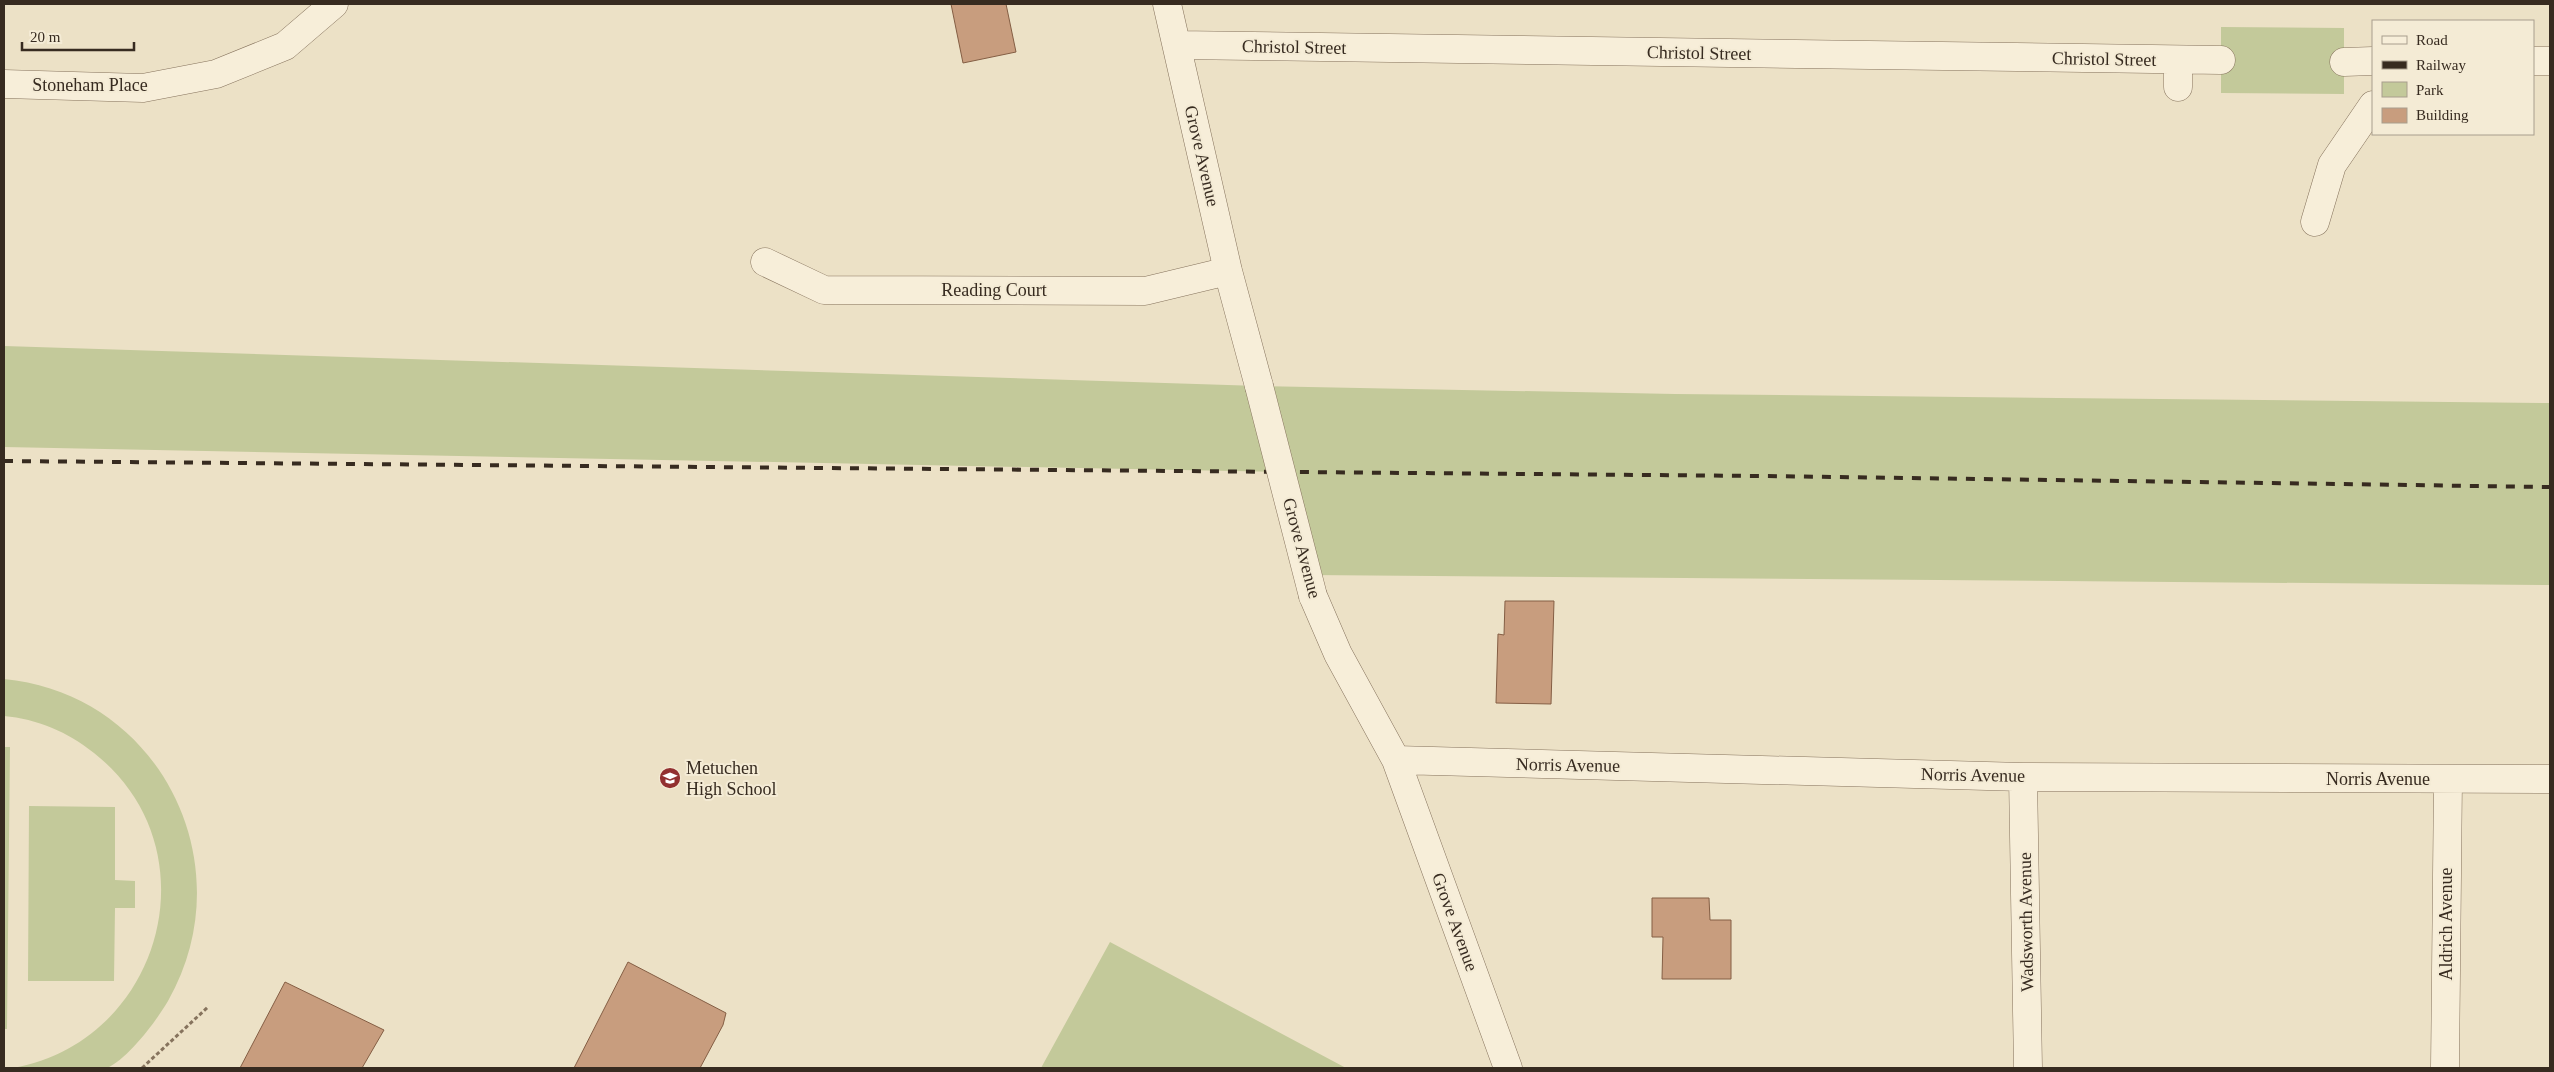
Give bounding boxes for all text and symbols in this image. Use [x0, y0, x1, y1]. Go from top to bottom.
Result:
scale bar [22, 20, 135, 52]
legend [2372, 20, 2534, 135]
text: 20 m [30, 29, 61, 45]
text: Road [2416, 32, 2448, 48]
street label: Christol Street [1242, 36, 1346, 58]
street label: Christol Street [1647, 42, 1751, 64]
street label: Christol Street [2052, 48, 2156, 70]
text: Railway [2416, 57, 2466, 73]
street label: Stoneham Place [32, 75, 148, 95]
text: Park [2416, 82, 2444, 98]
street label: Grove Avenue [1181, 104, 1223, 208]
text: Building [2416, 107, 2469, 123]
street label: Reading Court [941, 280, 1047, 300]
street label: Grove Avenue [1279, 496, 1325, 600]
street label: Norris Avenue [1516, 754, 1620, 776]
place label: Metuchen High School [686, 758, 777, 799]
street label: Norris Avenue [1921, 764, 2025, 786]
school or university icon: Metuchen High School [658, 766, 682, 790]
street label: Norris Avenue [2326, 769, 2430, 789]
street label: Wadsworth Avenue [2015, 852, 2037, 992]
street label: Aldrich Avenue [2436, 867, 2456, 981]
street label: Grove Avenue [1428, 870, 1482, 974]

